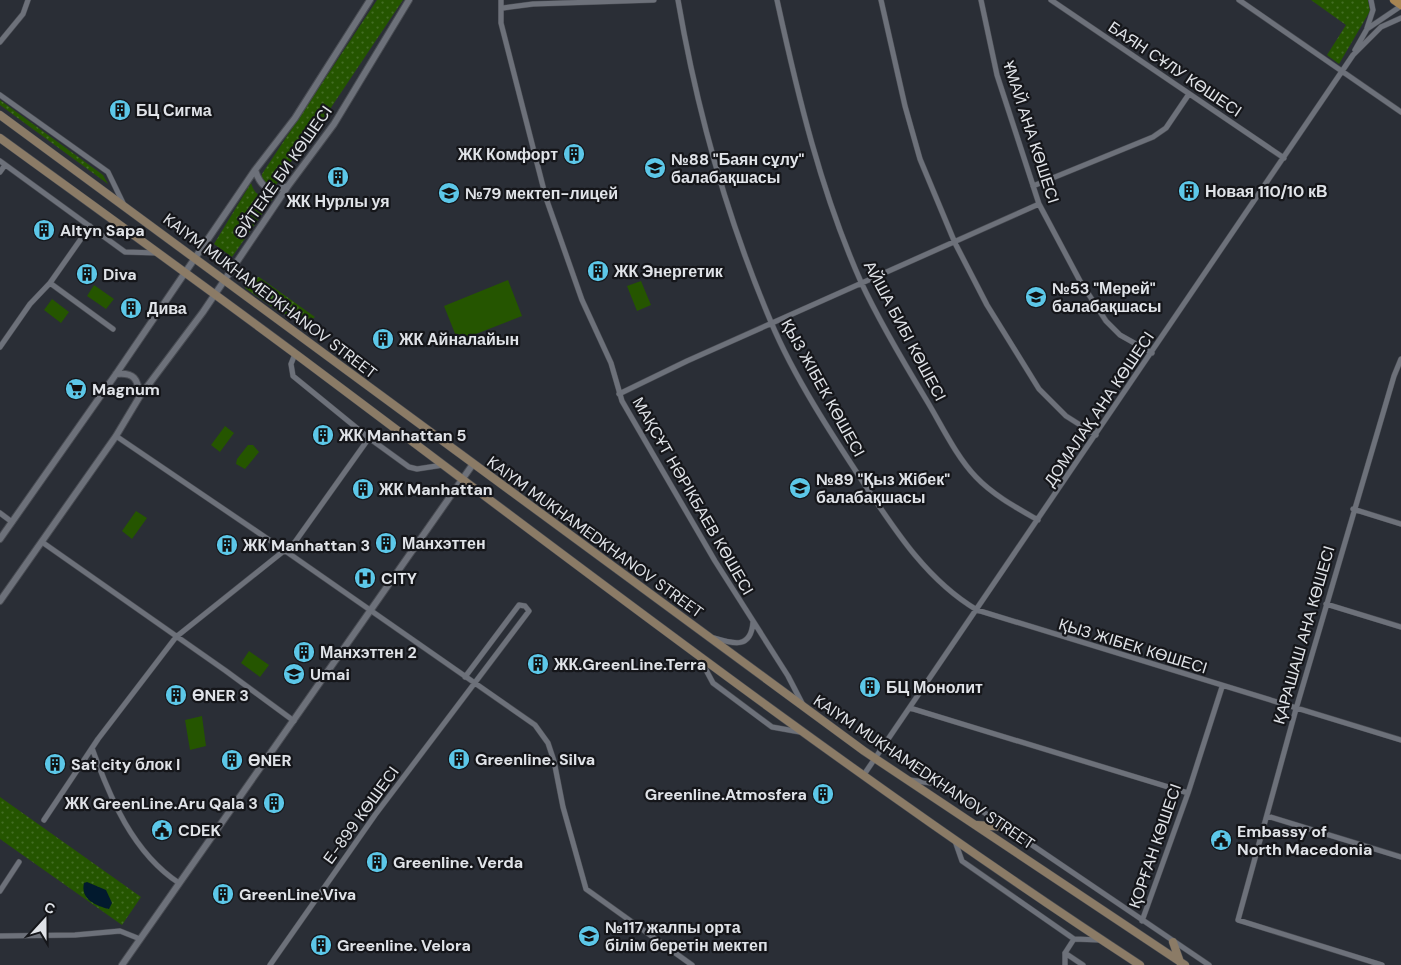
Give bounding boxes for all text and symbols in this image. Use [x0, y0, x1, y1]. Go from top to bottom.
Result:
street label: БАЯН СҰЛУ КӨШЕСІ [1104, 16, 1246, 122]
street label: ҰМАЙ АНА КӨШЕСІ [998, 58, 1064, 206]
building icon: БЦ Сигма [108, 98, 132, 122]
place label: БЦ Сигма [136, 100, 212, 121]
street label: ӘЙТЕКЕ БИ КӨШЕСІ [229, 101, 337, 243]
building icon: ЖК Комфорт [562, 142, 586, 166]
place label: ЖК Комфорт [457, 144, 558, 165]
place label: №88 "Баян сұлу" балабақшасы [671, 149, 805, 188]
school or university icon: №88 "Баян сұлу" балабақшасы [643, 156, 667, 180]
building icon: ЖК Нурлы уя [326, 165, 350, 189]
building icon: Новая 110/10 кВ [1177, 179, 1201, 203]
school or university icon: №79 мектеп-лицей [437, 181, 461, 205]
place label: Новая 110/10 кВ [1205, 181, 1327, 202]
place label: №79 мектеп-лицей [465, 183, 618, 204]
place label: ЖК Нурлы уя [285, 191, 390, 212]
street label: KAIYM MUKHAMEDKHANOV STREET [159, 209, 381, 383]
building icon: Altyn Sapa [32, 218, 56, 242]
place label: Altyn Sapa [60, 220, 145, 241]
street label: АЙША БИБІ КӨШЕСІ [859, 257, 951, 405]
building icon: ЖК Энергетик [586, 259, 610, 283]
place label: ЖК Энергетик [613, 261, 724, 282]
building icon: Diva [75, 262, 99, 286]
place label: Diva [103, 264, 137, 285]
place label: №53 "Мерей" балабақшасы [1052, 278, 1161, 317]
school or university icon: №53 "Мерей" балабақшасы [1024, 285, 1048, 309]
building icon: Дива [119, 296, 143, 320]
place label: Дива [147, 298, 187, 319]
street label: ҚЫЗ ЖІБЕК КӨШЕСІ [776, 315, 870, 461]
building icon: ЖК Айналайын [371, 327, 395, 351]
street label: ДОМАЛАҚ АНА КӨШЕСІ [1039, 327, 1159, 491]
place label: ЖК Айналайын [398, 329, 519, 350]
supermarket icon: Magnum [64, 377, 88, 401]
place label: Magnum [92, 379, 160, 400]
street label: МАҚСҰТ НӘРІКБАЕВ КӨШЕСІ [628, 393, 758, 599]
building icon: ЖК Manhattan 5 [311, 423, 335, 447]
place label: ЖК Manhattan 5 [338, 425, 466, 446]
street label: KAIYM MUKHAMEDKHANOV STREET [483, 451, 707, 623]
place label: №89 "Қыз Жібек" балабақшасы [816, 469, 950, 508]
school or university icon: №89 "Қыз Жібек" балабақшасы [788, 476, 812, 500]
building icon: ЖК Manhattan [351, 477, 375, 501]
place label: ЖК Manhattan [378, 479, 493, 500]
building icon: Манхэттен [374, 531, 398, 555]
building icon: ЖК Manhattan 3 [215, 533, 239, 557]
place label: Манхэттен [402, 533, 486, 554]
place label: ЖК Manhattan 3 [242, 535, 370, 556]
street label: ҚАРАШАШ АНА КӨШЕСІ [1268, 543, 1340, 727]
hospital icon: CITY [353, 566, 377, 590]
place label: CITY [381, 568, 417, 589]
street label: ҚЫЗ ЖІБЕК КӨШЕСІ [1056, 613, 1210, 679]
building icon: Манхэттен 2 [292, 640, 316, 664]
place label: Манхэттен 2 [320, 642, 417, 663]
building icon: ЖК.GreenLine.Terra [526, 652, 550, 676]
place label: ЖК.GreenLine.Terra [553, 654, 706, 675]
school or university icon: Umai [282, 662, 306, 686]
place label: Umai [310, 664, 350, 685]
building icon: БЦ Монолит [858, 675, 882, 699]
place label: БЦ Монолит [886, 677, 983, 698]
building icon: ӨNER 3 [164, 683, 188, 707]
place label: ӨNER 3 [192, 685, 249, 706]
street label: KAIYM MUKHAMEDKHANOV STREET [809, 690, 1039, 854]
building icon: Greenline. Silva [447, 747, 471, 771]
building icon: ӨNER [220, 748, 244, 772]
place label: Greenline. Silva [475, 749, 595, 770]
place label: ӨNER [248, 750, 292, 771]
building icon: Sat city блок I [43, 752, 67, 776]
place label: Sat city блок I [71, 754, 180, 775]
street label: Е-899 КӨШЕСІ [318, 762, 404, 868]
street label: ҚОРҒАН КӨШЕСІ [1124, 781, 1186, 911]
building icon: Greenline.Atmosfera [811, 782, 835, 806]
place label: Greenline.Atmosfera [645, 784, 807, 805]
building icon: ЖК GreenLine.Aru Qala 3 [262, 791, 286, 815]
place label: ЖК GreenLine.Aru Qala 3 [64, 793, 258, 814]
public building icon: CDEK [150, 818, 174, 842]
place label: CDEK [178, 820, 221, 841]
place label: Embassy of North Macedonia [1237, 821, 1372, 860]
public building icon: Embassy of North Macedonia [1209, 828, 1233, 852]
building icon: Greenline. Verda [365, 850, 389, 874]
place label: Greenline. Verda [393, 852, 523, 873]
building icon: GreenLine.Viva [211, 882, 235, 906]
place label: GreenLine.Viva [239, 884, 356, 905]
north arrow [20, 895, 70, 945]
text: С [42, 898, 58, 918]
place label: №117 жалпы орта білім беретін мектеп [605, 917, 768, 956]
school or university icon: №117 жалпы орта білім беретін мектеп [577, 924, 601, 948]
building icon: Greenline. Velora [309, 933, 333, 957]
place label: Greenline. Velora [337, 935, 471, 956]

